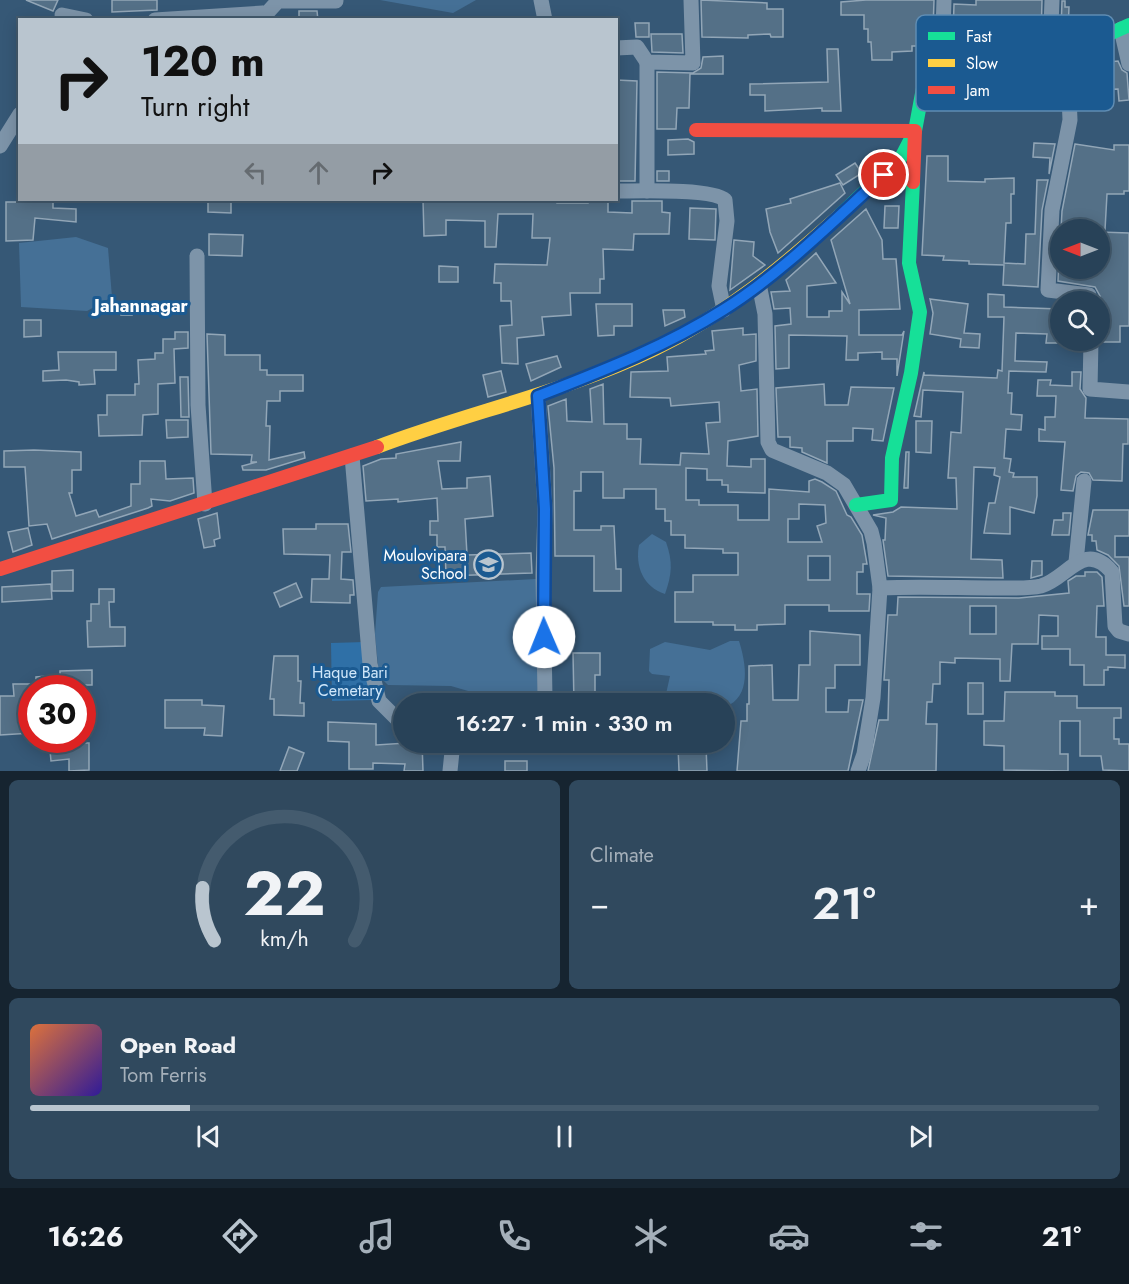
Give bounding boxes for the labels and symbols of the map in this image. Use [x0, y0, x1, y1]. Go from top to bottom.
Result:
legend [916, 15, 1114, 111]
text: Fast [966, 25, 992, 48]
text: Slow [966, 52, 998, 75]
text: Jam [964, 79, 990, 102]
pin [858, 149, 909, 200]
north arrow [1050, 219, 1110, 279]
district label: Jahannagar [91, 293, 189, 319]
place label: Moulovipara School [384, 544, 467, 585]
school or university icon: Moulovipara School [472, 548, 504, 580]
position arrow [512, 605, 576, 669]
park label: Haque Bari Cemetary [312, 661, 388, 702]
speed limit sign: 30 [18, 675, 96, 753]

